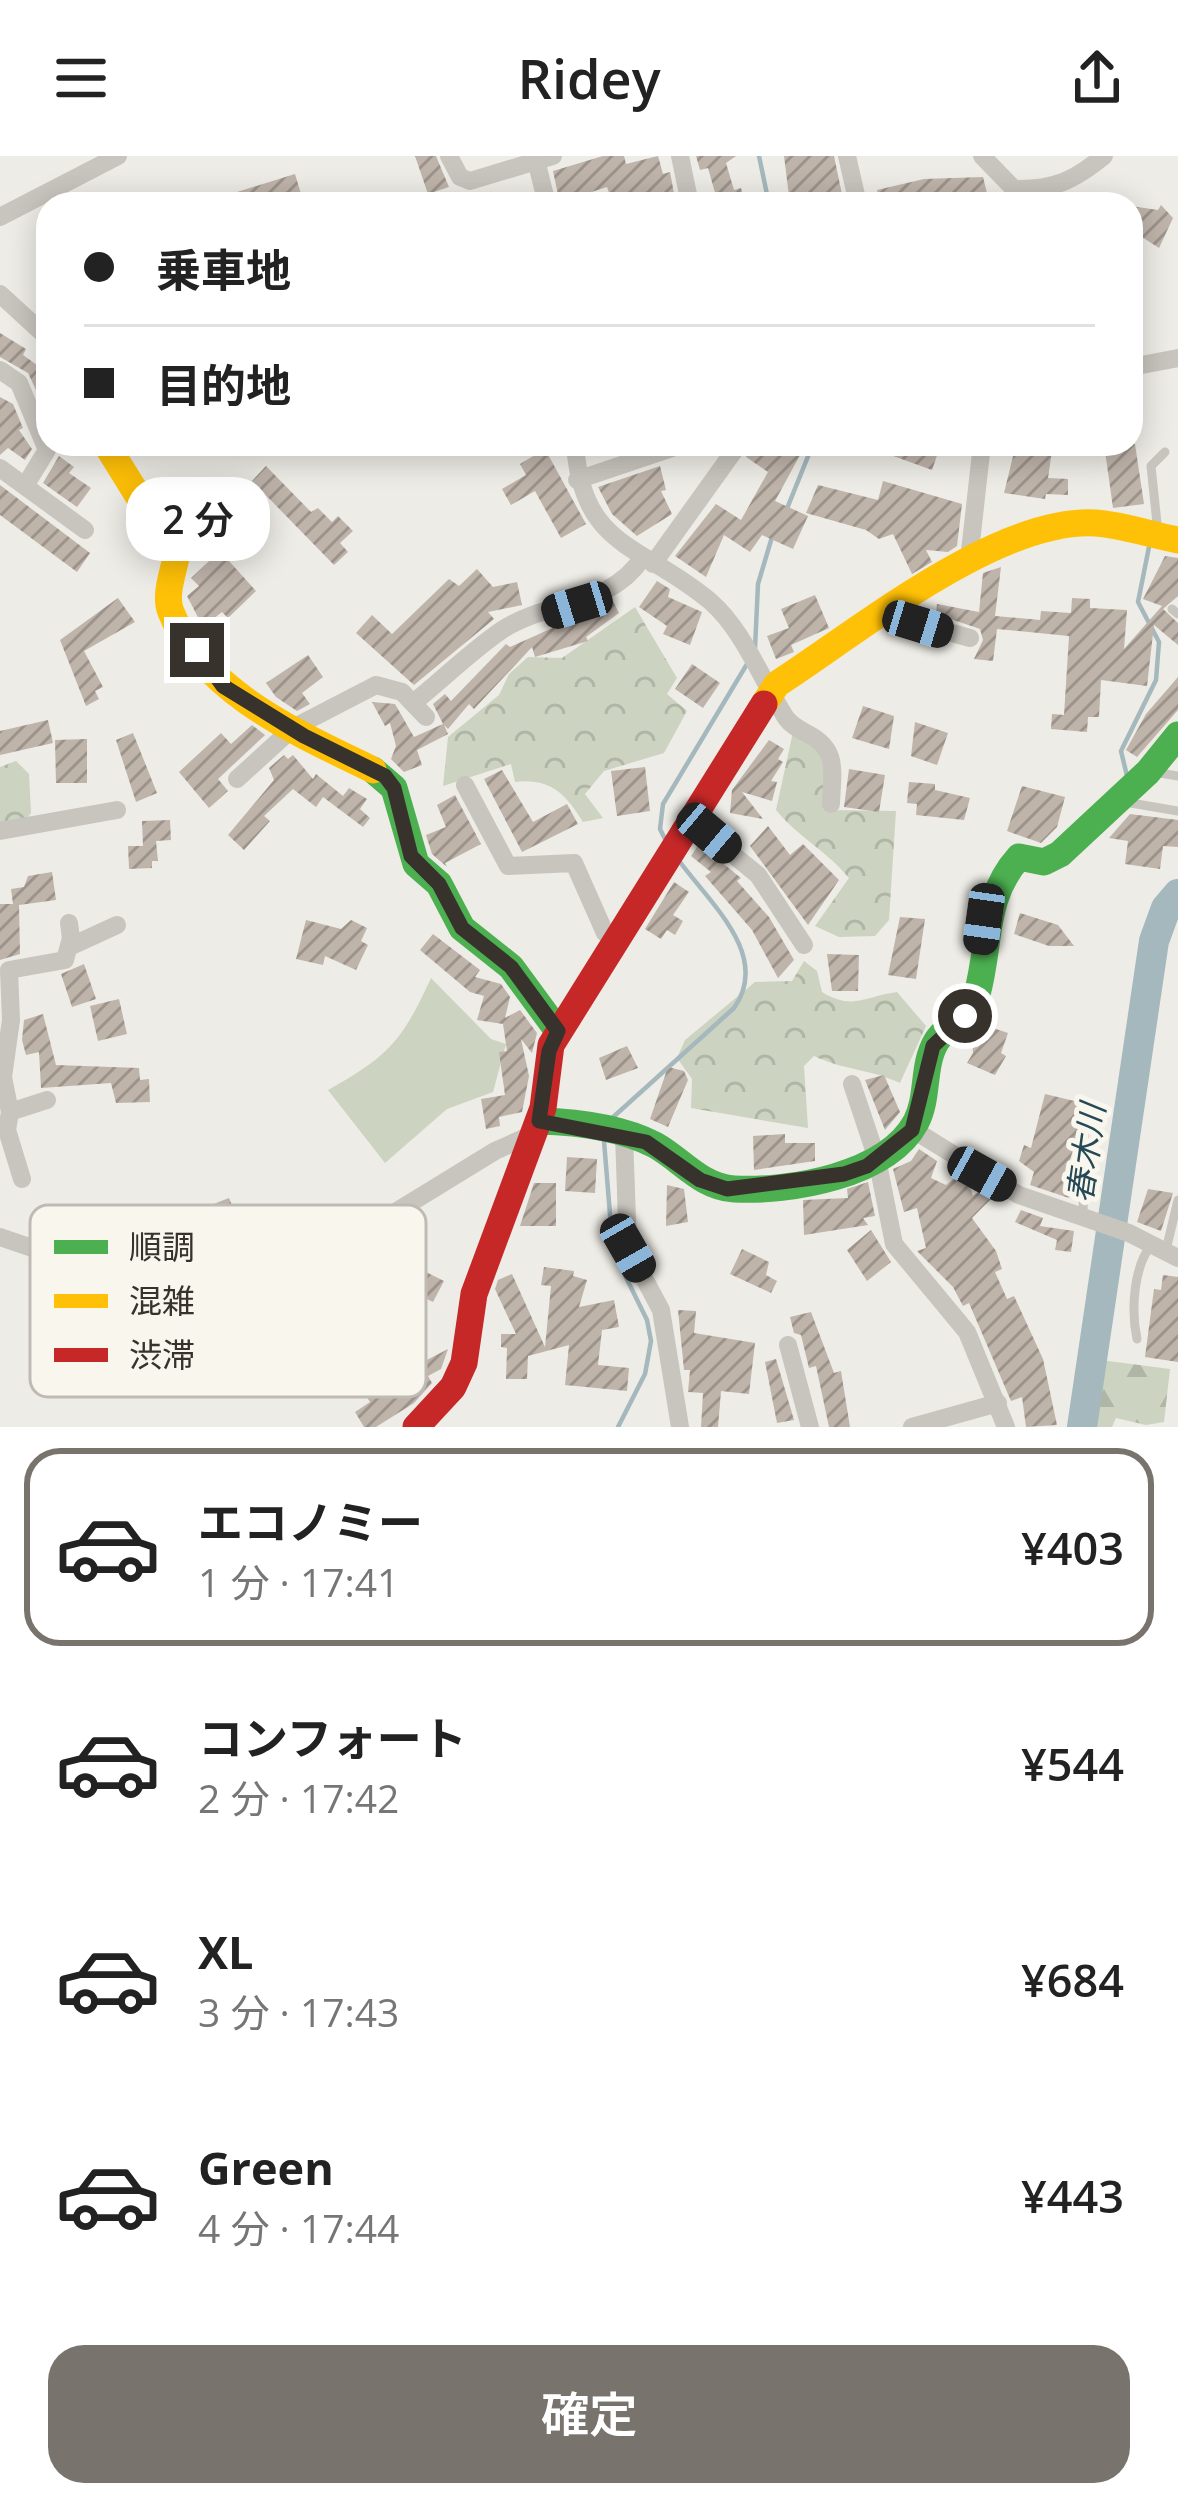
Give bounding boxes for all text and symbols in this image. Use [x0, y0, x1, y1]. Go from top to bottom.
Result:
text: Ridey [517, 41, 661, 115]
icon: menu [48, 45, 114, 111]
icon: share [1064, 45, 1130, 111]
text: 乗車地 [156, 239, 291, 300]
text: 目的地 [156, 354, 291, 415]
callout: 2 分 [125, 476, 269, 560]
text: 2 分 [162, 492, 234, 545]
car [537, 577, 617, 633]
car [878, 596, 958, 652]
route end [170, 623, 224, 677]
car [670, 796, 748, 870]
car [961, 881, 1007, 957]
route start [938, 989, 992, 1043]
water label: 春木川 [1056, 1098, 1115, 1205]
car [942, 1141, 1022, 1207]
legend [30, 1205, 426, 1397]
car [594, 1208, 662, 1288]
text: 順調 [129, 1224, 195, 1269]
text: 混雑 [129, 1278, 195, 1323]
text: 渋滞 [129, 1332, 195, 1377]
text: エコノミー [198, 1491, 423, 1552]
icon: car [54, 1493, 162, 1601]
text: ¥403 [1021, 1517, 1124, 1578]
text: 1 分 · 17:41 [198, 1555, 399, 1608]
text: コンフォート [198, 1707, 467, 1768]
icon: car [54, 1709, 162, 1817]
text: ¥544 [1021, 1733, 1124, 1794]
text: 2 分 · 17:42 [198, 1771, 399, 1824]
text: XL [198, 1921, 253, 1982]
icon: car [54, 1925, 162, 2033]
text: ¥684 [1021, 1949, 1124, 2010]
text: 3 分 · 17:43 [198, 1985, 399, 2038]
text: Green [198, 2137, 334, 2198]
icon: car [54, 2141, 162, 2249]
text: ¥443 [1021, 2165, 1124, 2226]
text: 4 分 · 17:44 [198, 2201, 399, 2254]
button: 確定 [48, 2345, 1130, 2483]

